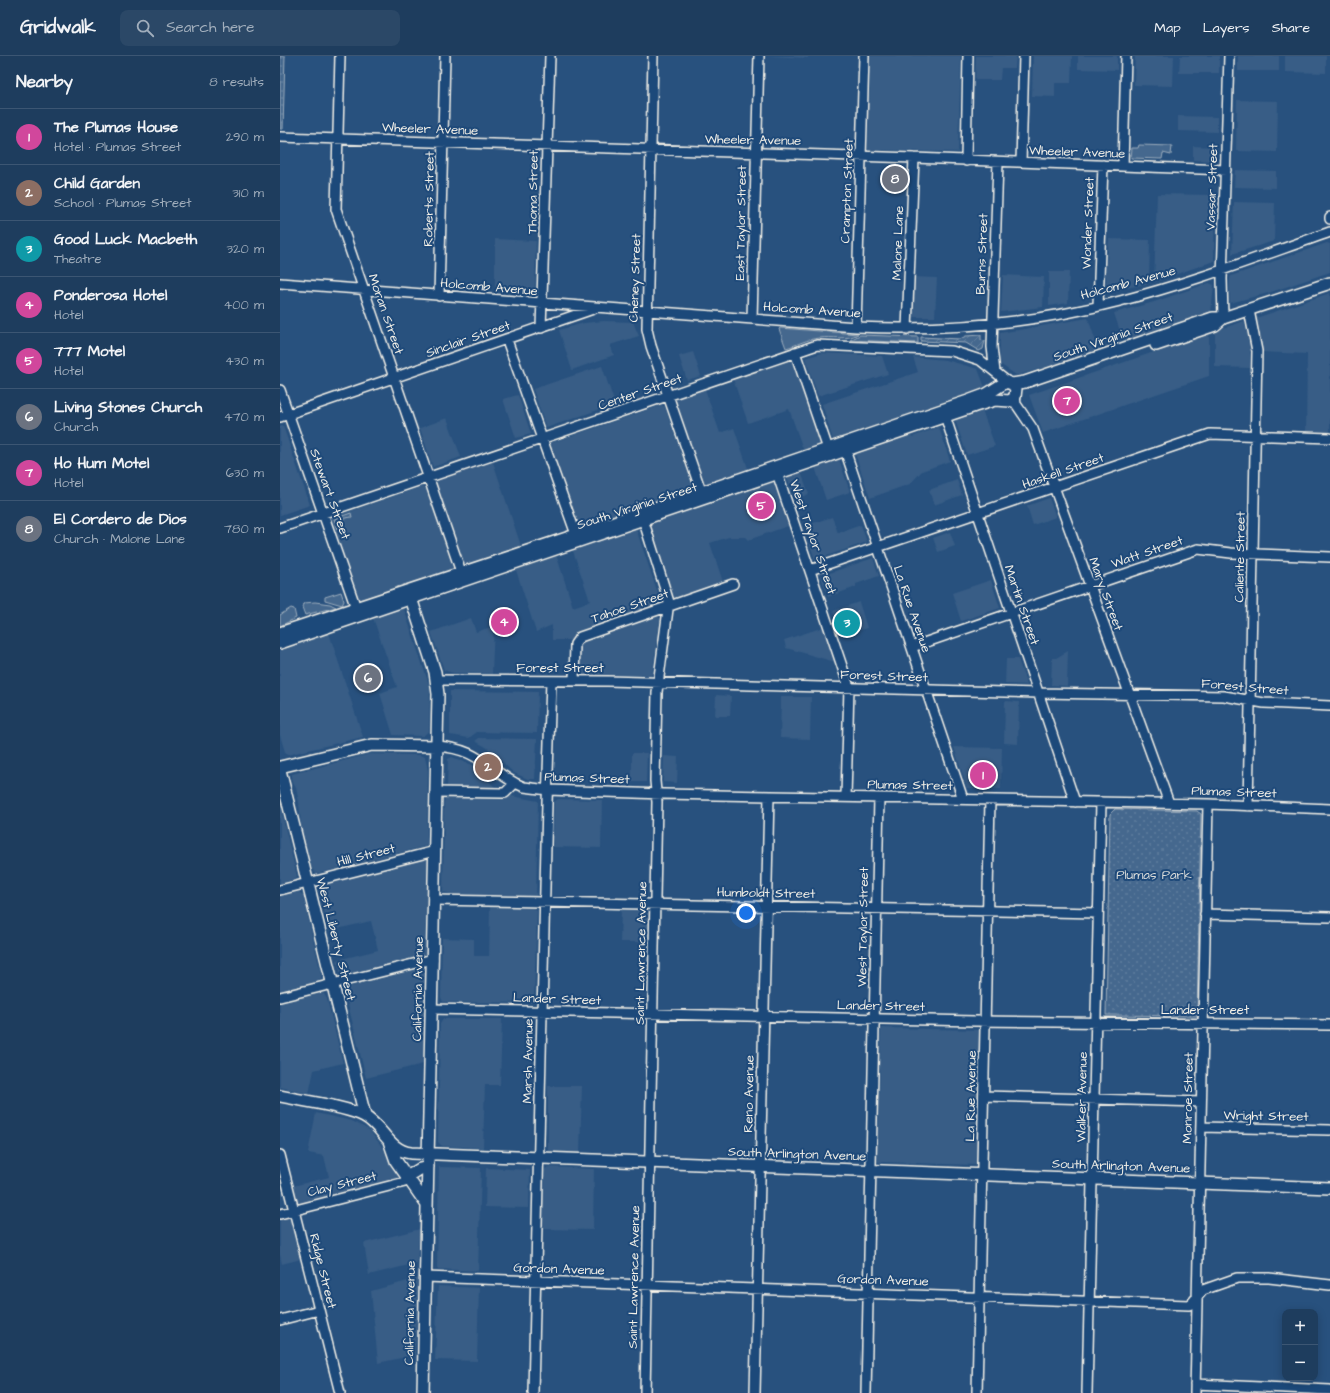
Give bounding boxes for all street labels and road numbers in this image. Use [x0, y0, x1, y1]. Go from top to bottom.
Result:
street label: Wheeler Avenue [382, 118, 478, 140]
street label: Wheeler Avenue [705, 130, 801, 150]
street label: Crampton Street [836, 138, 858, 244]
street label: Wheeler Avenue [1029, 141, 1125, 163]
street label: Vassar Street [1201, 143, 1223, 231]
street label: Thoma Street [523, 149, 543, 234]
street label: Roberts Street [419, 151, 439, 247]
street label: East Taylor Street [731, 165, 752, 281]
street label: Wonder Street [1077, 176, 1099, 269]
street label: Malone Lane [888, 205, 908, 281]
street label: Burns Street [972, 212, 992, 295]
street label: Cheney Street [624, 233, 647, 323]
street label: Holcomb Avenue [1079, 262, 1177, 304]
street label: Moran Street [364, 272, 408, 357]
street label: Holcomb Avenue [440, 274, 538, 300]
street label: Holcomb Avenue [763, 298, 861, 322]
street label: South Virginia Street [1051, 308, 1176, 367]
street label: Sinclair Street [423, 316, 513, 362]
street label: Center Street [596, 369, 685, 415]
street label: Stewart Street [305, 446, 355, 543]
street label: Haskell Street [1020, 448, 1107, 493]
street label: West Taylor Street [784, 477, 841, 598]
street label: South Virginia Street [575, 478, 700, 535]
street label: Caliente Street [1230, 511, 1250, 603]
street label: Watt Street [1109, 531, 1186, 573]
street label: Mary Street [1083, 555, 1128, 634]
street label: La Rue Avenue [889, 563, 935, 655]
street label: Martin Street [1000, 563, 1044, 648]
street label: Tahoe Street [589, 584, 672, 628]
street label: Forest Street [516, 659, 605, 677]
street label: Forest Street [840, 665, 929, 687]
street label: Forest Street [1201, 674, 1290, 700]
street label: Plumas Street [544, 768, 631, 789]
street label: Plumas Street [867, 775, 954, 795]
street label: Plumas Street [1191, 782, 1278, 803]
street label: Hill Street [335, 839, 398, 871]
street label: West Taylor Street [853, 866, 874, 987]
street label: West Liberty Street [311, 875, 360, 1003]
street label: Saint Lawrence Avenue [631, 881, 651, 1025]
street label: Humboldt Street [717, 883, 816, 903]
street label: California Avenue [408, 937, 428, 1041]
street label: Lander Street [513, 988, 602, 1010]
street label: Lander Street [837, 996, 926, 1016]
street label: Lander Street [1161, 1001, 1250, 1019]
street label: Marsh Avenue [518, 1018, 538, 1104]
street label: La Rue Avenue [961, 1050, 981, 1142]
street label: Monroe Street [1178, 1051, 1198, 1144]
street label: Walker Avenue [1072, 1052, 1092, 1142]
street label: Reno Avenue [739, 1055, 759, 1133]
street label: Wright Street [1223, 1106, 1309, 1127]
street label: South Arlington Avenue [727, 1143, 866, 1166]
street label: South Arlington Avenue [1051, 1155, 1190, 1178]
street label: Clay Street [306, 1167, 379, 1202]
street label: Saint Lawrence Avenue [624, 1205, 644, 1349]
street label: Ridge Street [304, 1231, 341, 1311]
street label: Gordon Avenue [513, 1258, 605, 1280]
street label: California Avenue [400, 1261, 420, 1365]
street label: Gordon Avenue [837, 1269, 929, 1291]

